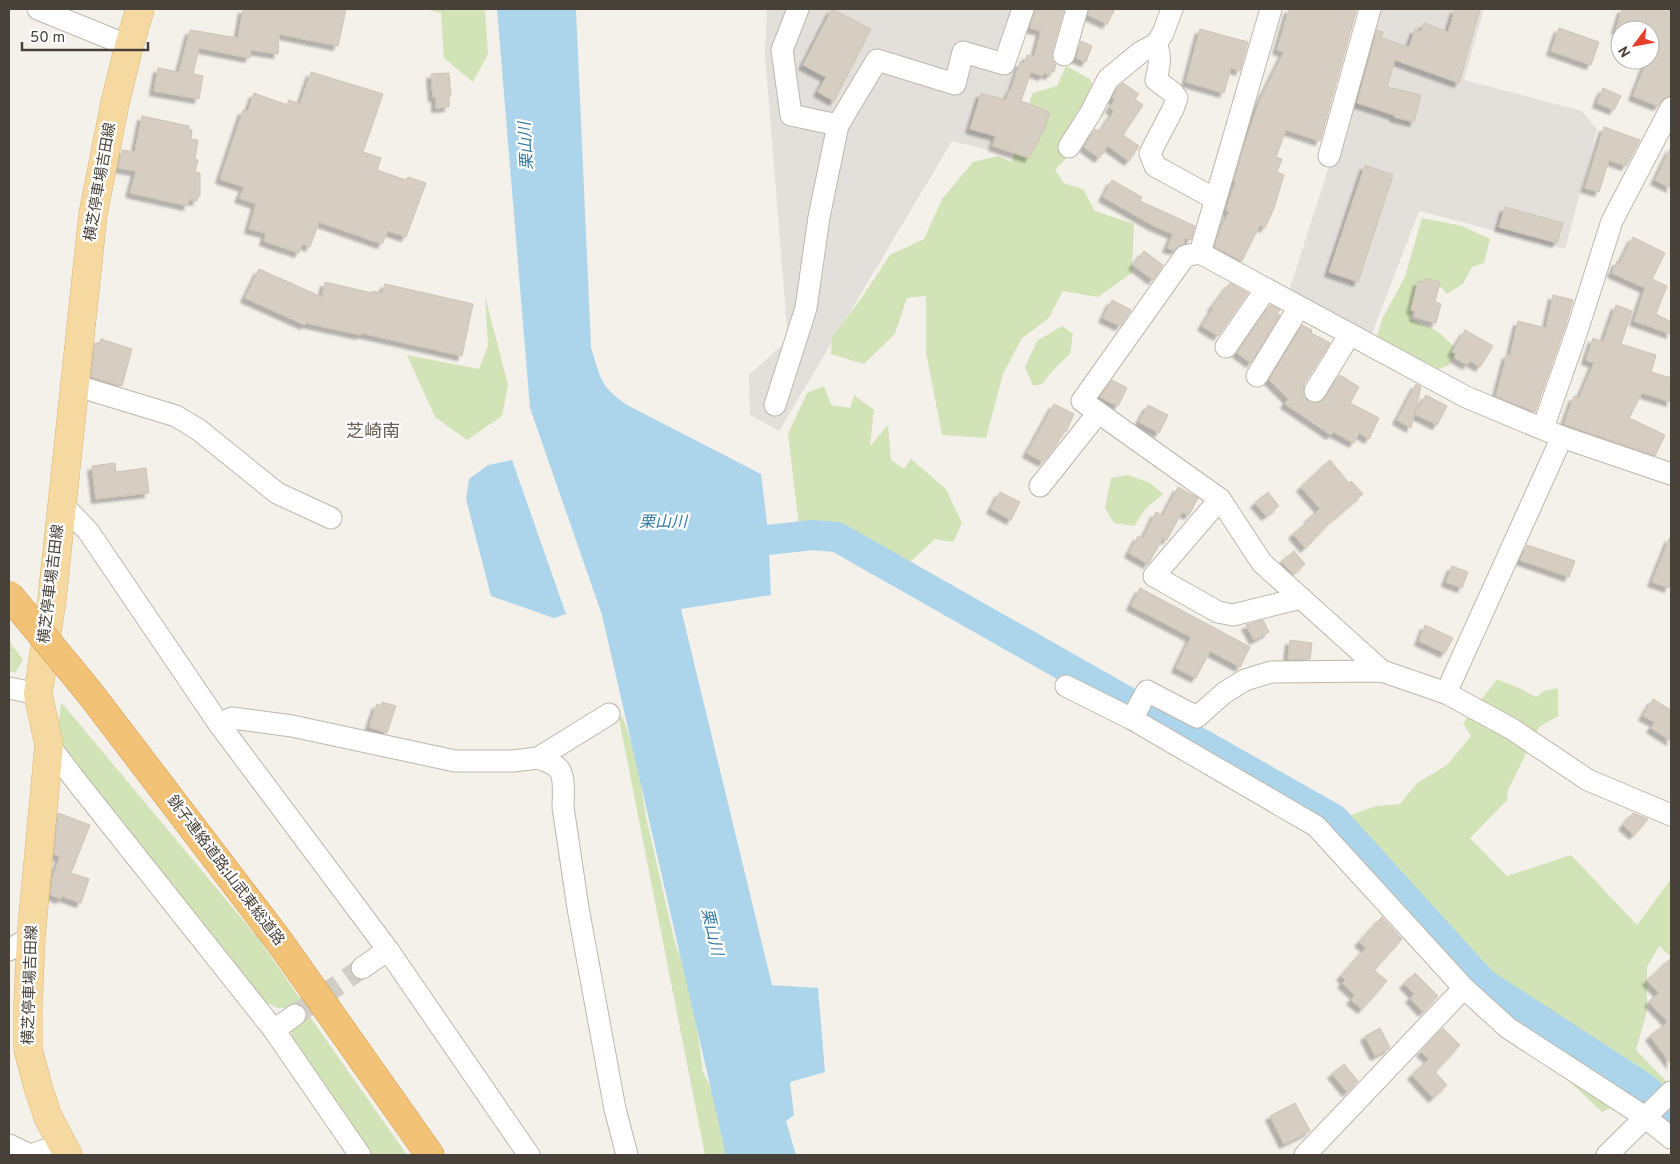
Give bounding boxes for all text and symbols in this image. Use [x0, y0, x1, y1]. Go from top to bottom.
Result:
scale bar [22, 20, 149, 52]
north arrow [1610, 20, 1660, 70]
text: 50 m [30, 29, 65, 48]
text: N [1615, 42, 1635, 60]
water label: 栗山川 [516, 120, 538, 170]
street label: 横芝停車場吉田線 [81, 121, 121, 243]
district label: 芝崎南 [346, 421, 400, 444]
water label: 栗山川 [639, 513, 689, 533]
street label: 横芝停車場吉田線 [35, 523, 69, 645]
street label: 銚子連絡道路;山武東総道路 [162, 792, 288, 950]
water label: 栗山川 [696, 906, 727, 960]
street label: 横芝停車場吉田線 [19, 925, 43, 1045]

